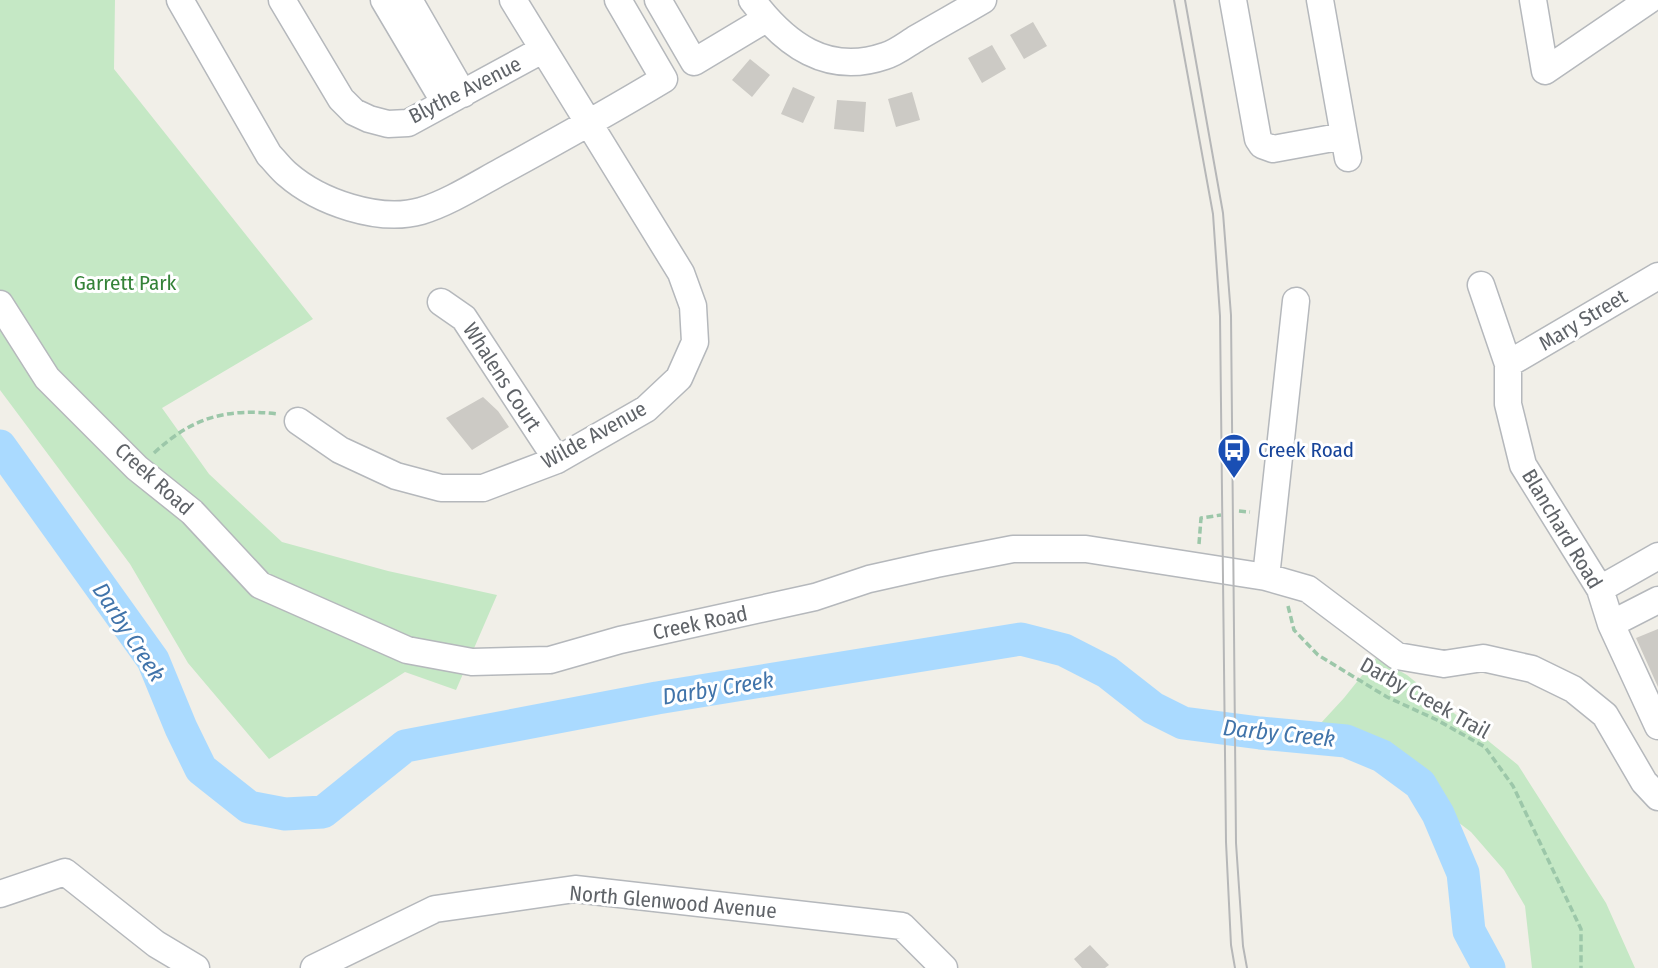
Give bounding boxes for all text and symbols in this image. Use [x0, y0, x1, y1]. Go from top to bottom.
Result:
street label: Blythe Avenue [405, 51, 525, 129]
park label: Garrett Park [74, 270, 177, 296]
street label: Mary Street [1534, 283, 1632, 357]
street label: Whalens Court [457, 318, 547, 436]
street label: Wilde Avenue [537, 395, 651, 475]
bus stop icon: Creek Road [1215, 431, 1253, 480]
street label: Creek Road [110, 437, 198, 521]
place label: Creek Road [1258, 437, 1354, 463]
street label: Blanchard Road [1516, 464, 1608, 594]
water label: Darby Creek [87, 577, 171, 687]
street label: Creek Road [650, 600, 750, 646]
street label: Darby Creek Trail [1356, 652, 1495, 745]
water label: Darby Creek [660, 665, 776, 711]
water label: Darby Creek [1222, 713, 1336, 753]
street label: North Glenwood Avenue [568, 880, 778, 924]

